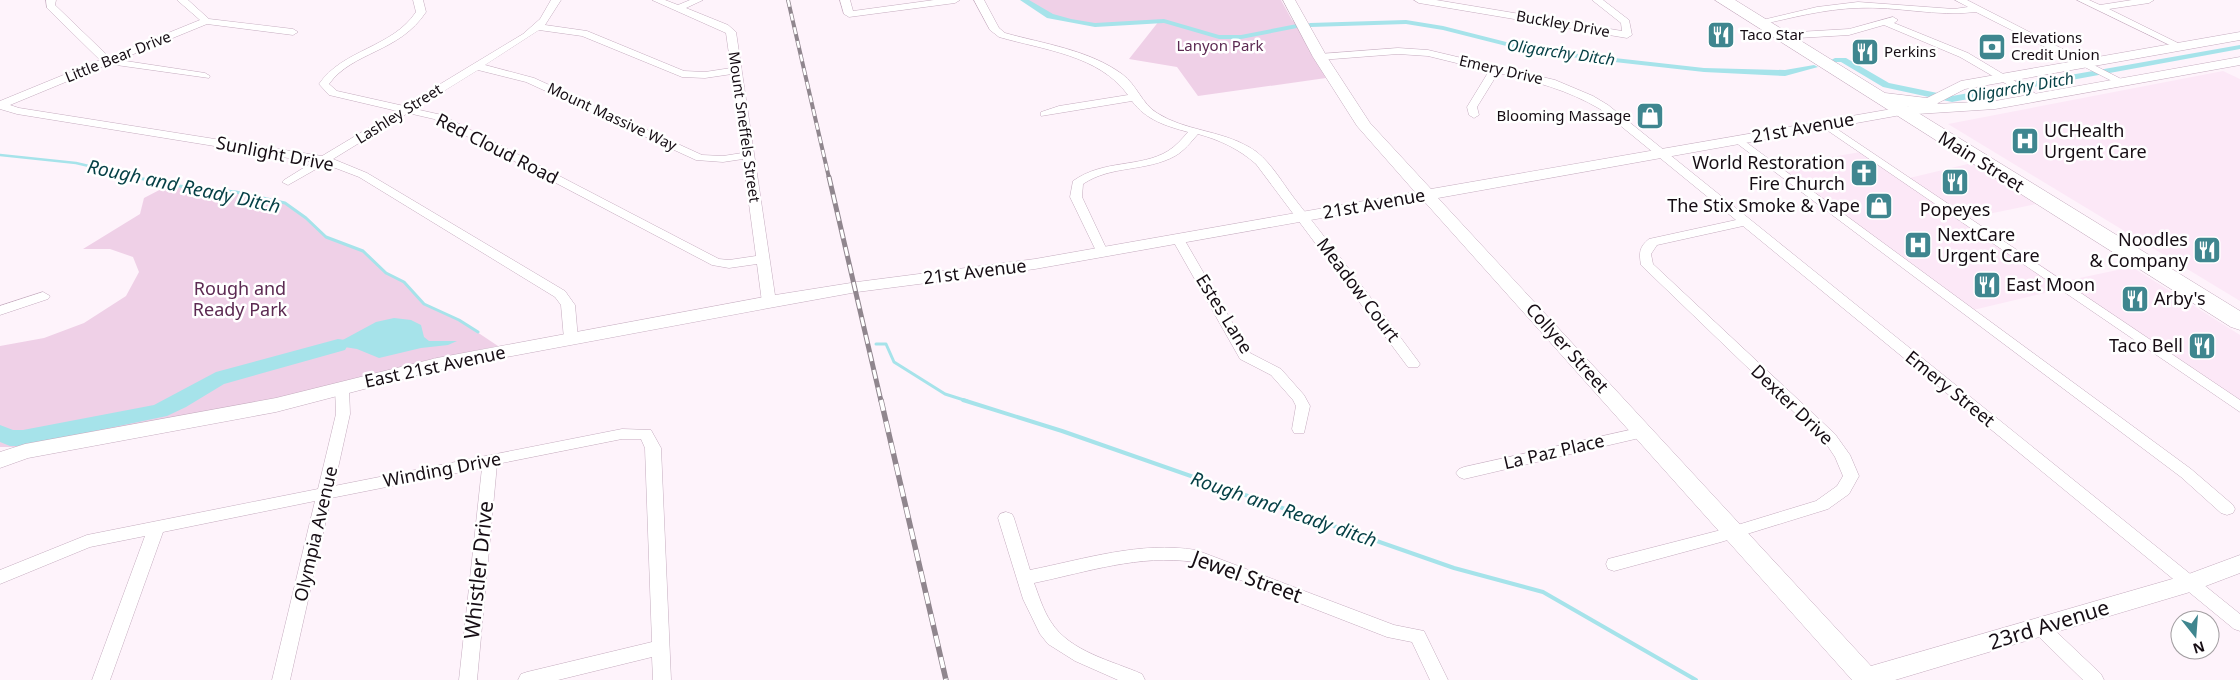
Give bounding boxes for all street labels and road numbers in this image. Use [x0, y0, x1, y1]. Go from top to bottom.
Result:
street label: Buckley Drive [1515, 5, 1612, 41]
street label: Little Bear Drive [62, 26, 174, 86]
street label: Mount Sneffels Street [725, 50, 766, 204]
street label: Emery Drive [1457, 50, 1545, 88]
street label: Mount Massive Way [545, 77, 681, 155]
street label: Lashley Street [352, 78, 446, 148]
street label: 21st Avenue [1750, 106, 1856, 148]
street label: Red Cloud Road [432, 107, 563, 189]
street label: Main Street [1934, 125, 2029, 197]
street label: Sunlight Drive [214, 130, 336, 176]
street label: 21st Avenue [1321, 182, 1427, 224]
street label: Meadow Court [1312, 233, 1406, 347]
street label: 21st Avenue [922, 253, 1028, 289]
street label: Estes Lane [1191, 269, 1259, 358]
street label: Collyer Street [1521, 297, 1615, 398]
street label: East 21st Avenue [362, 339, 507, 393]
street label: Emery Street [1901, 345, 2001, 432]
street label: Dexter Drive [1746, 359, 1839, 450]
street label: La Paz Place [1501, 428, 1607, 474]
street label: Winding Drive [381, 446, 503, 492]
street label: Olympia Avenue [288, 464, 342, 604]
street label: Whistler Drive [457, 499, 499, 640]
street label: Jewel Street [1187, 543, 1307, 609]
street label: 23rd Avenue [1985, 592, 2112, 656]

